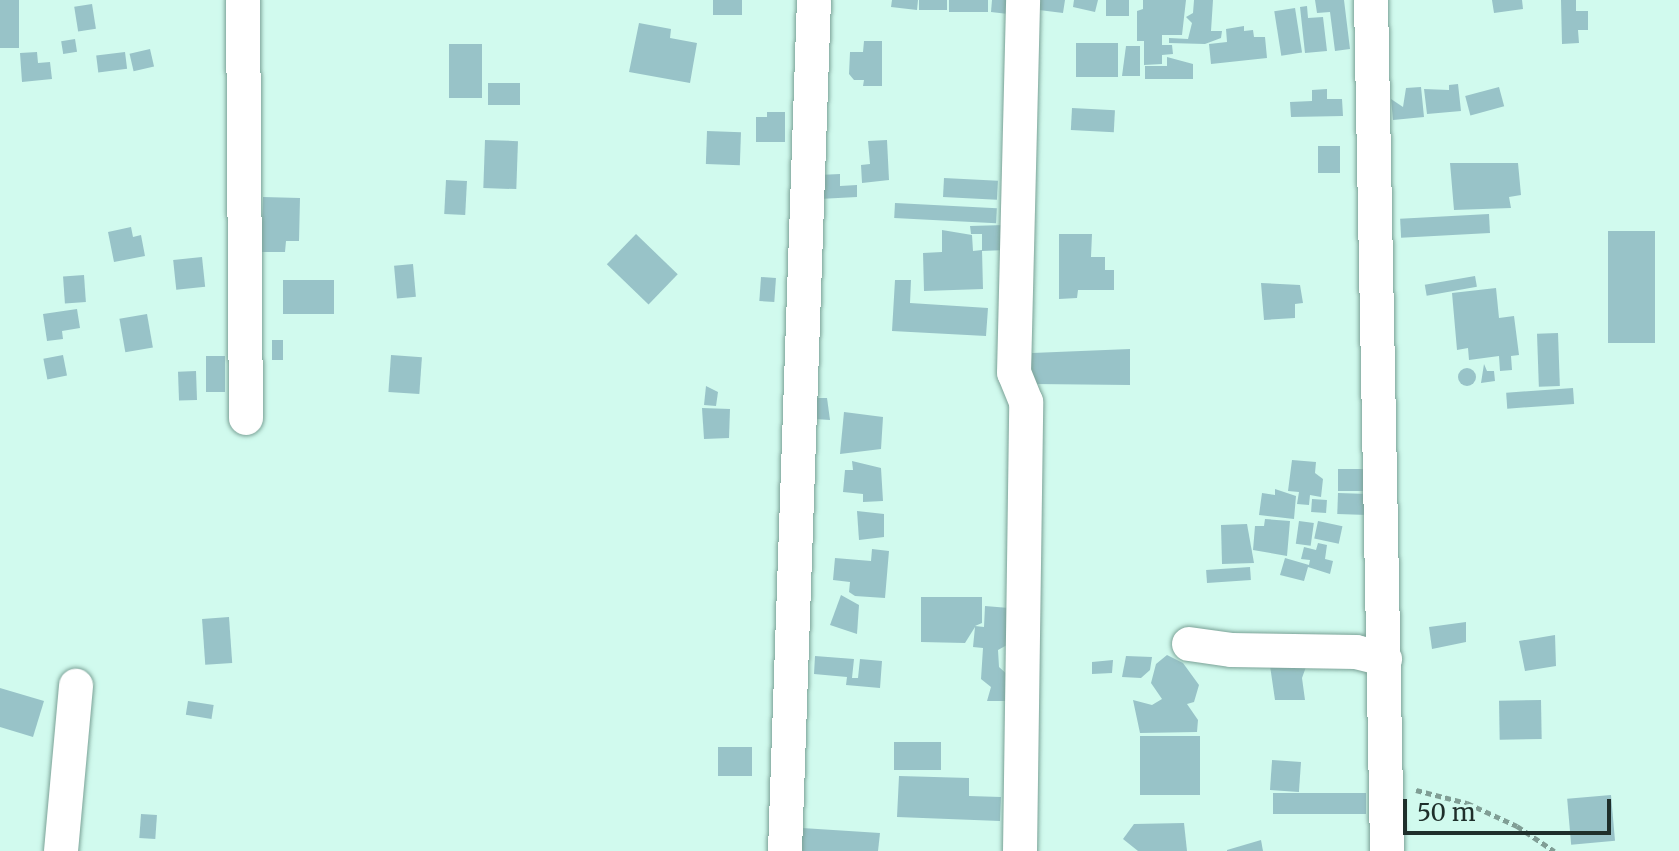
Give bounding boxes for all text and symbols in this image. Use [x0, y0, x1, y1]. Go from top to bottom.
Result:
scale bar [1407, 783, 1615, 833]
text: 50 m [1417, 797, 1476, 828]

